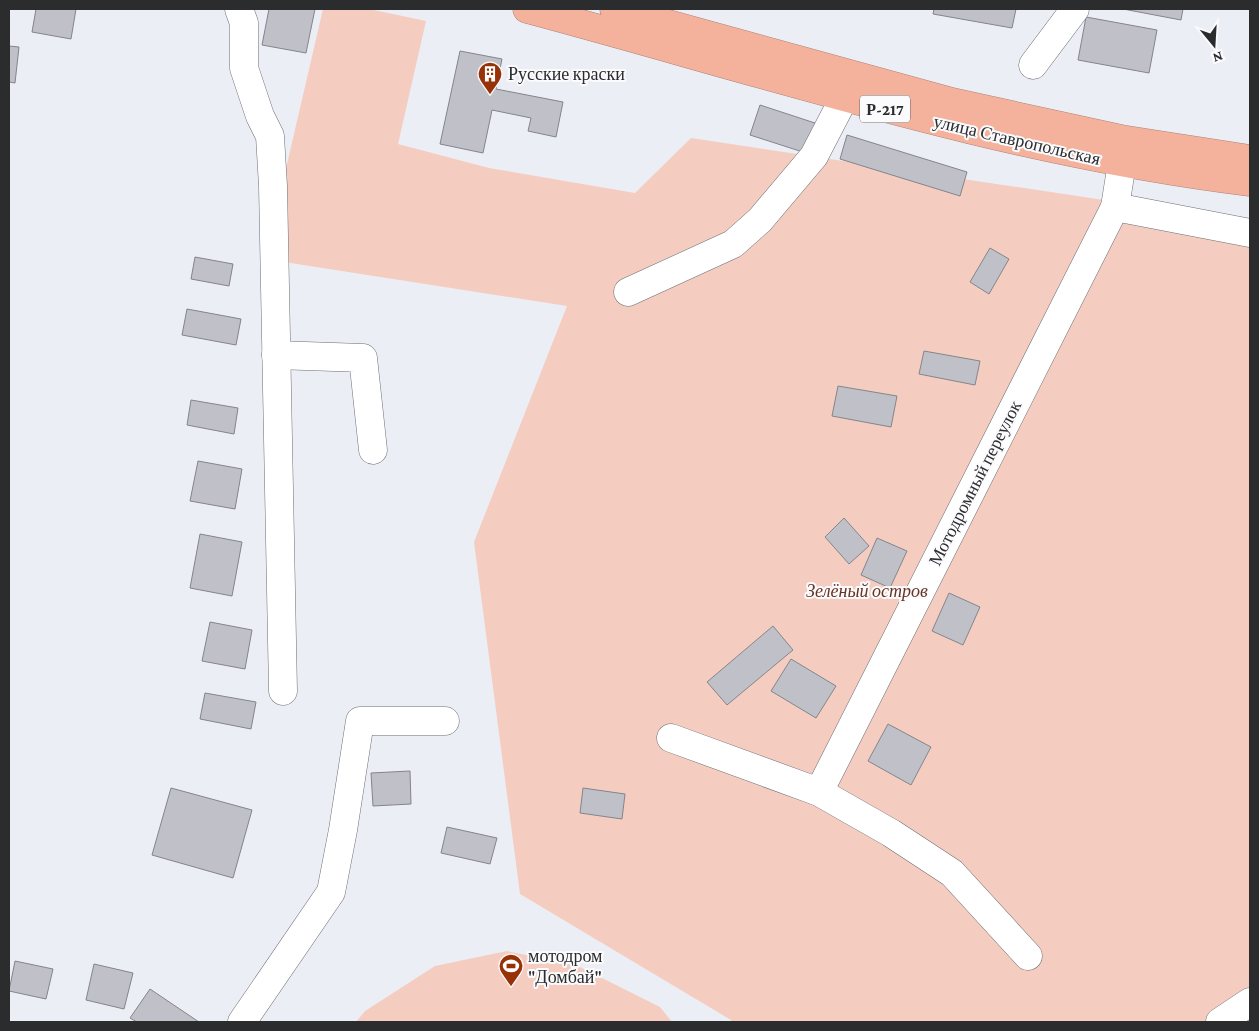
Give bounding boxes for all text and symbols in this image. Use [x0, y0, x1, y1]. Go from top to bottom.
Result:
north arrow [1189, 20, 1239, 70]
text: N [1211, 48, 1225, 67]
building icon: Русские краски [477, 61, 503, 95]
place label: Русские краски [508, 64, 625, 84]
road number: Р-217 [860, 96, 910, 122]
street label: улица Ставропольская [932, 111, 1102, 169]
street label: Мотодромный переулок [925, 397, 1025, 569]
park label: Зелёный остров [806, 581, 928, 601]
place label: мотодром "Домбай" [528, 946, 602, 987]
sports icon: мотодром "Домбай" [498, 953, 524, 987]

